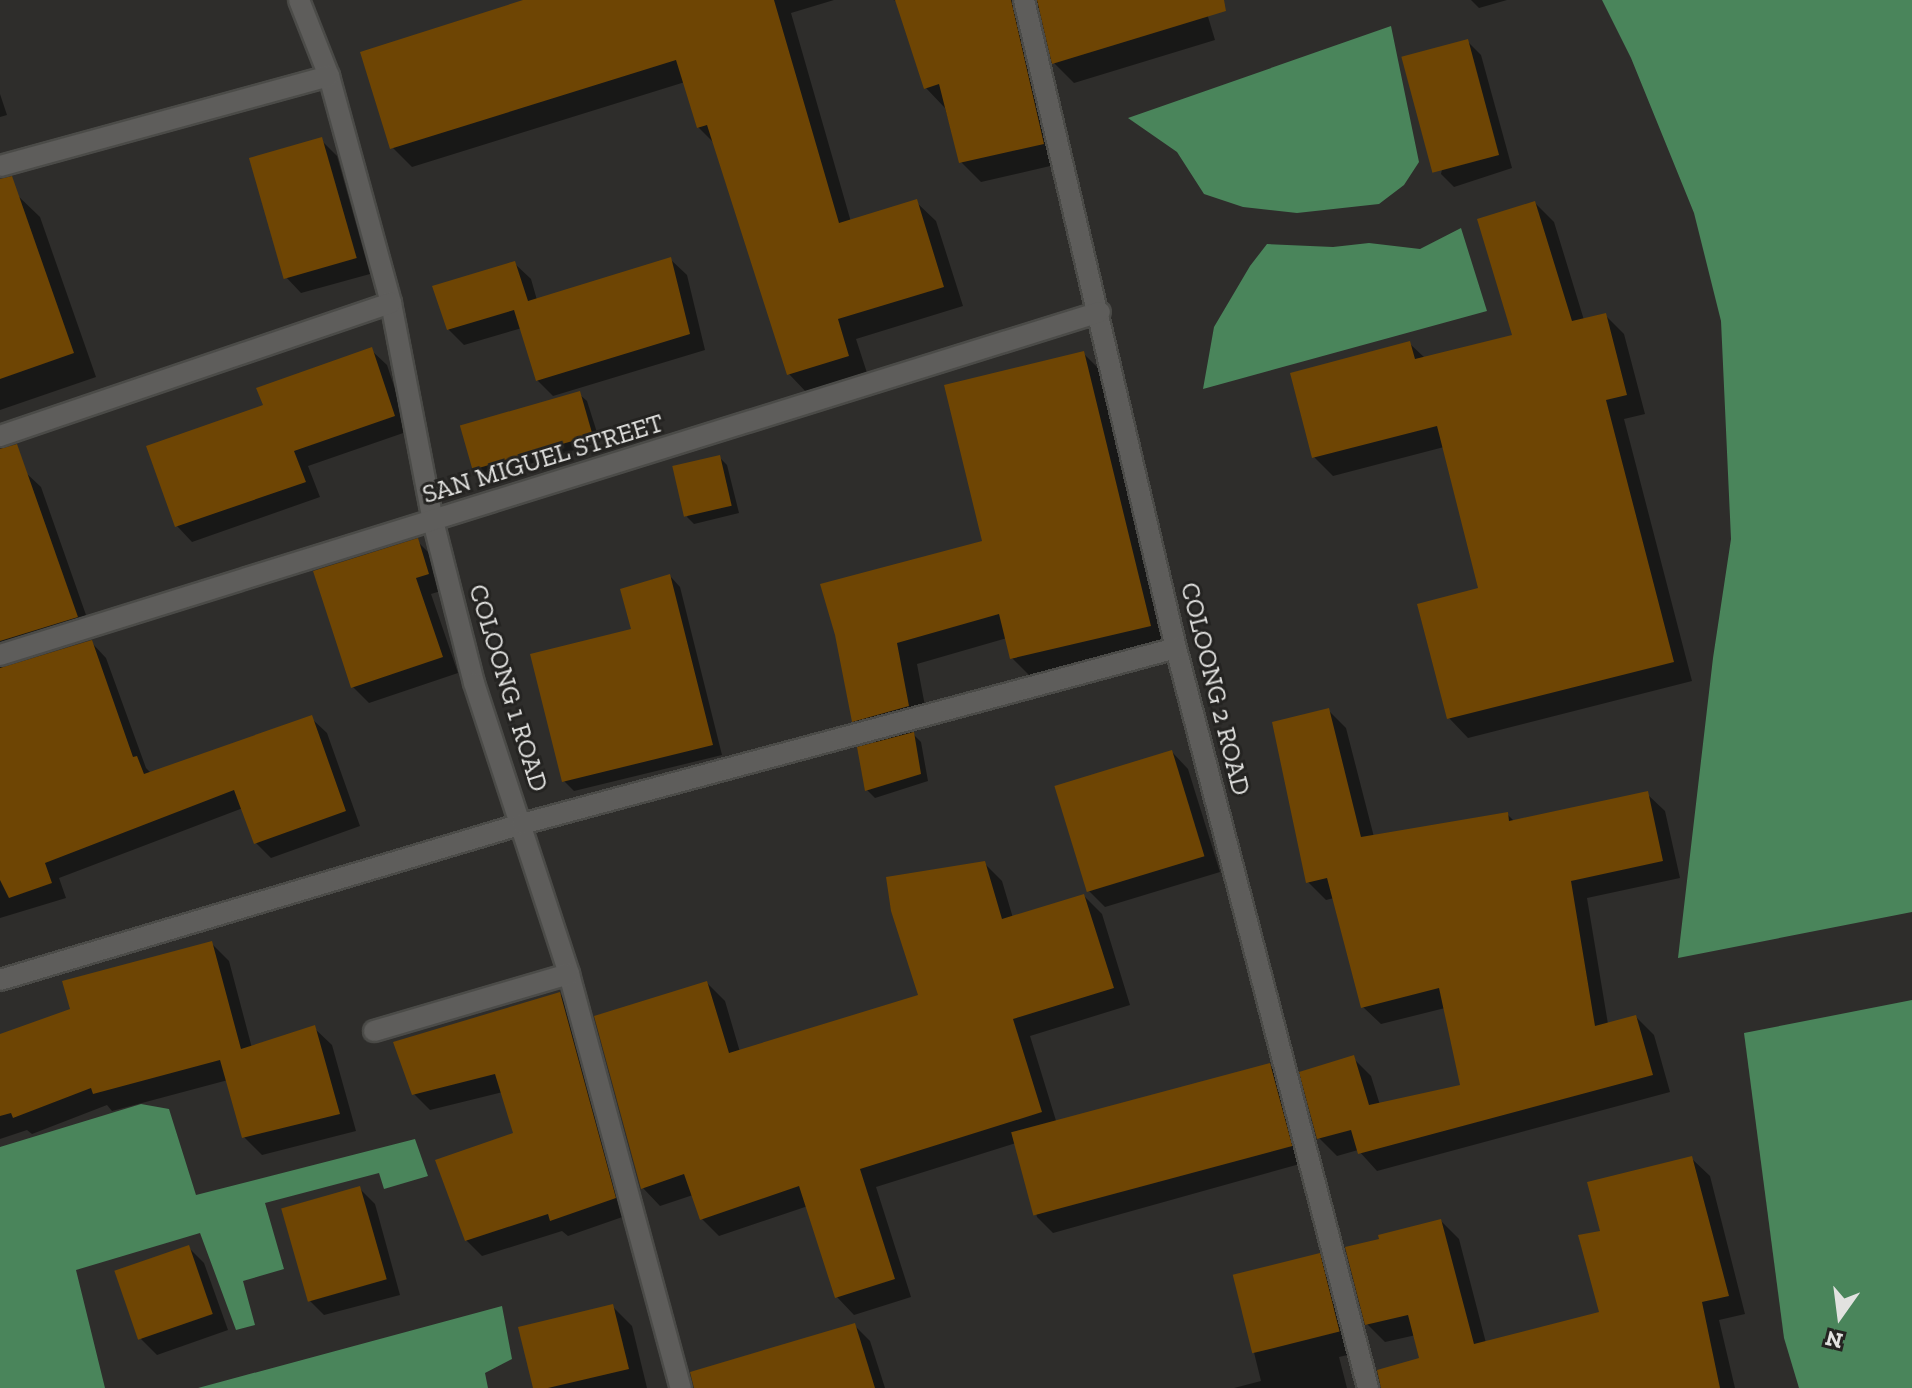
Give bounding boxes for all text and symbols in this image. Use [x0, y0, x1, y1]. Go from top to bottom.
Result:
street label: SAN MIGUEL STREET [418, 407, 668, 511]
street label: COLOONG 2 ROAD [1173, 579, 1257, 799]
street label: COLOONG 1 ROAD [462, 581, 554, 795]
north arrow [1800, 1276, 1880, 1356]
text: N [1823, 1325, 1845, 1355]

